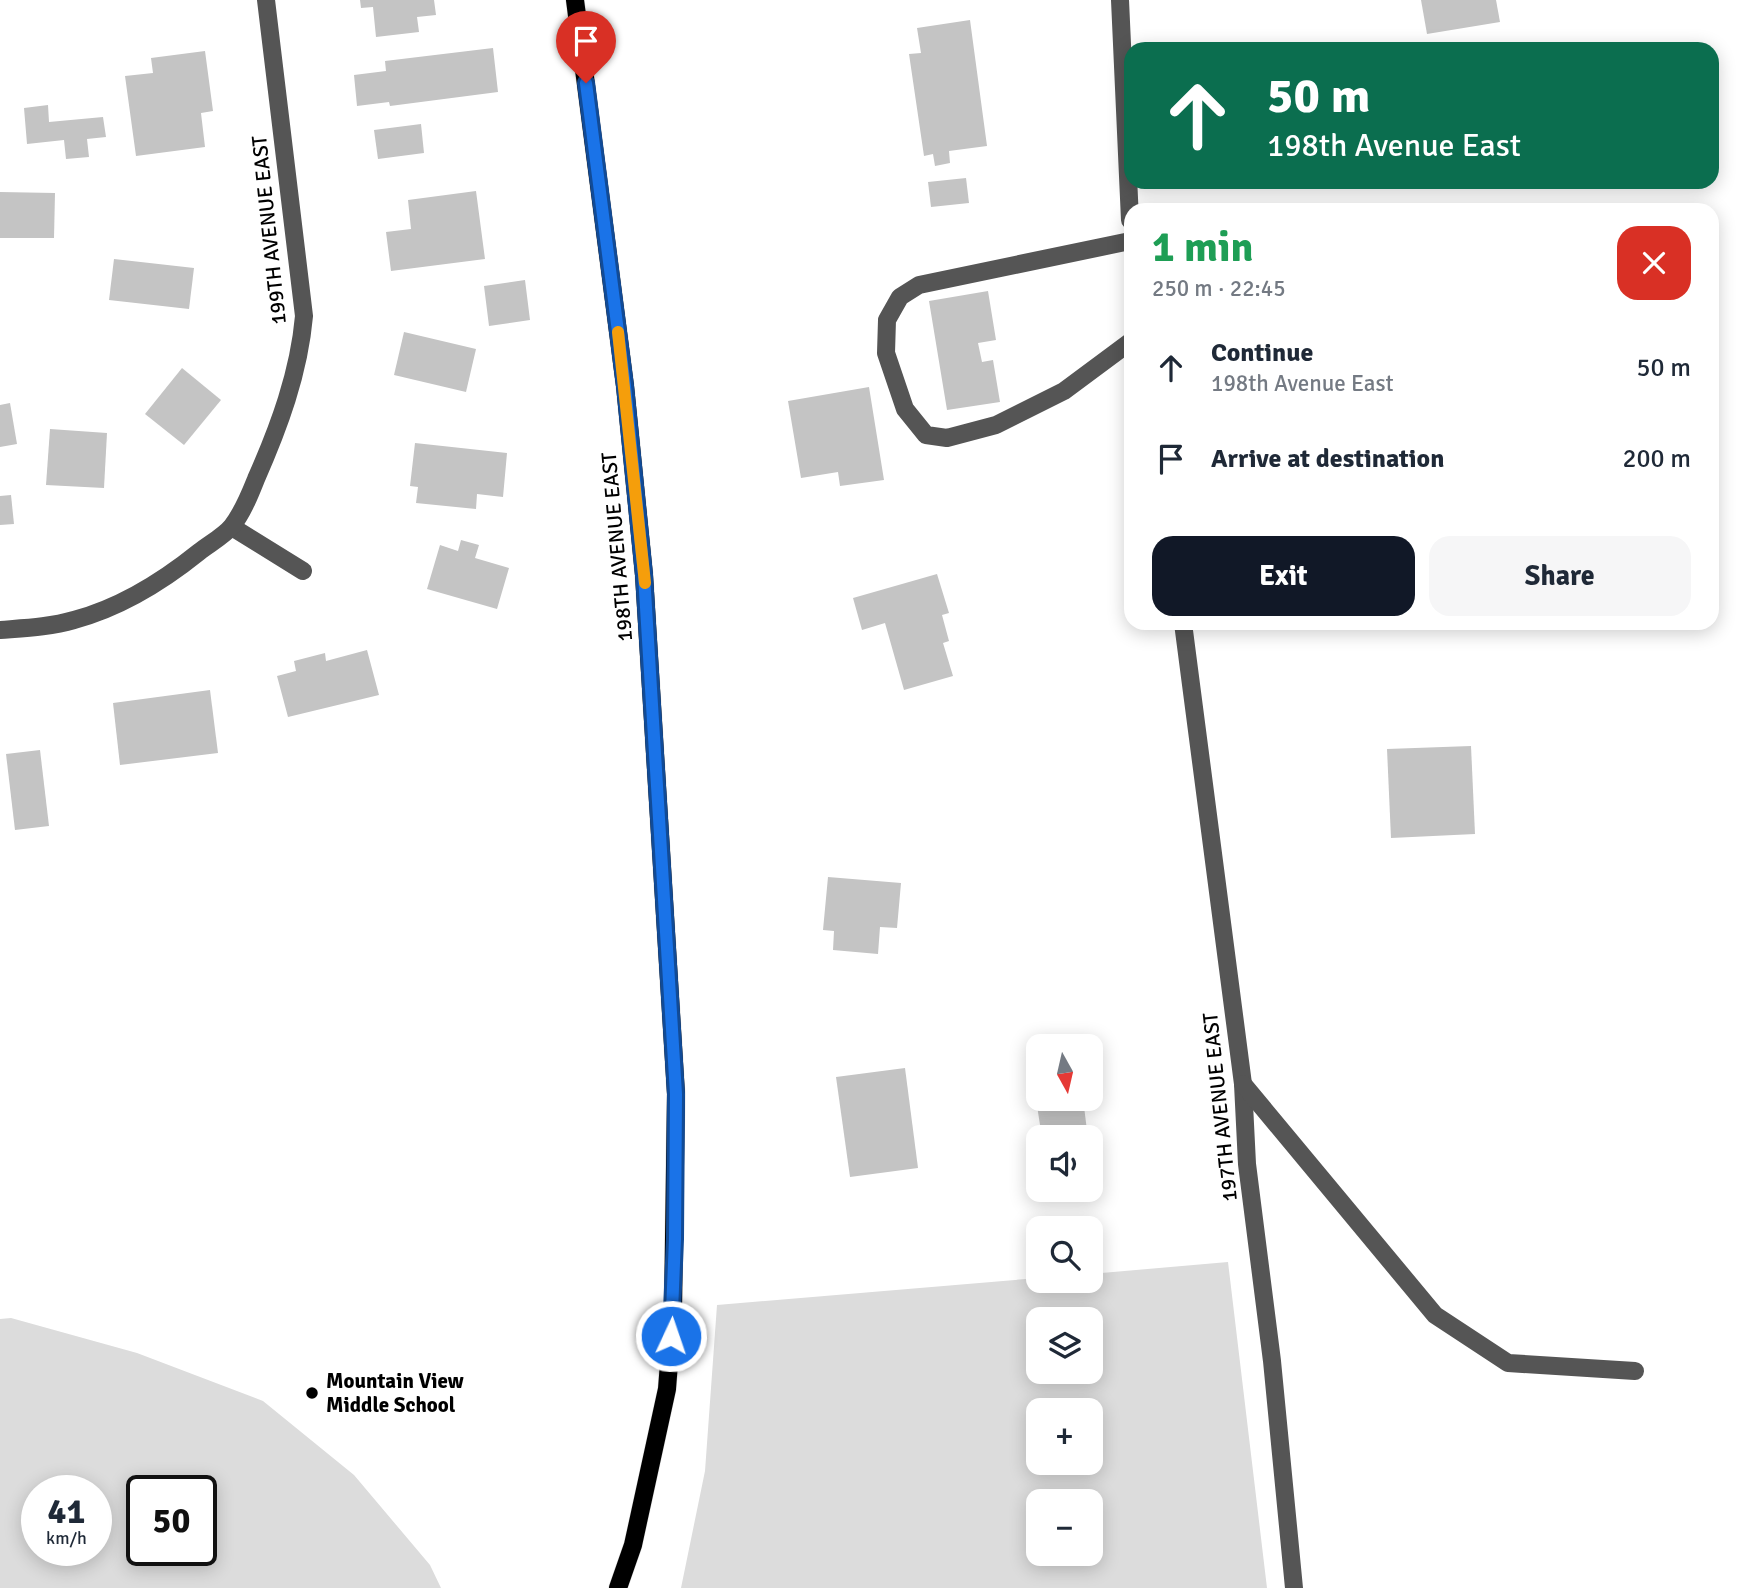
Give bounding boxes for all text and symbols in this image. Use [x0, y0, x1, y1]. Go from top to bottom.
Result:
pin [556, 11, 616, 83]
icon: arrive [567, 22, 605, 60]
text: 50 m [1267, 66, 1370, 126]
icon: ahead [1152, 70, 1243, 161]
text: 198th Avenue East [1267, 126, 1521, 165]
street label: 199TH AVENUE EAST [246, 134, 292, 326]
text: 1 min [1152, 222, 1253, 273]
button: close [1617, 226, 1691, 300]
text: 250 m · 22:45 [1152, 274, 1286, 303]
text: Continue [1211, 337, 1313, 369]
icon: ahead [1152, 349, 1190, 387]
text: 50 m [1636, 352, 1691, 384]
text: 198th Avenue East [1211, 369, 1394, 398]
icon: arrive [1152, 440, 1190, 478]
text: Arrive at destination [1211, 443, 1444, 475]
text: 200 m [1622, 443, 1691, 475]
street label: 198TH AVENUE EAST [596, 451, 638, 643]
button: Exit [1152, 536, 1415, 616]
button: Share [1429, 536, 1691, 616]
street label: 197TH AVENUE EAST [1197, 1011, 1243, 1203]
north arrow [1026, 1034, 1102, 1111]
map controls [1026, 1034, 1103, 1566]
button: sound [1026, 1125, 1103, 1202]
button: search [1026, 1216, 1103, 1293]
position arrow [634, 1299, 708, 1373]
button: layers [1026, 1307, 1103, 1384]
place label: Mountain View Middle School [326, 1368, 464, 1418]
marker: Mountain View Middle School [304, 1385, 320, 1401]
button: + [1026, 1398, 1103, 1475]
speed limit sign: 50 [126, 1475, 217, 1566]
button: − [1026, 1489, 1103, 1566]
text: 41 [48, 1490, 85, 1533]
text: km/h [46, 1527, 87, 1549]

